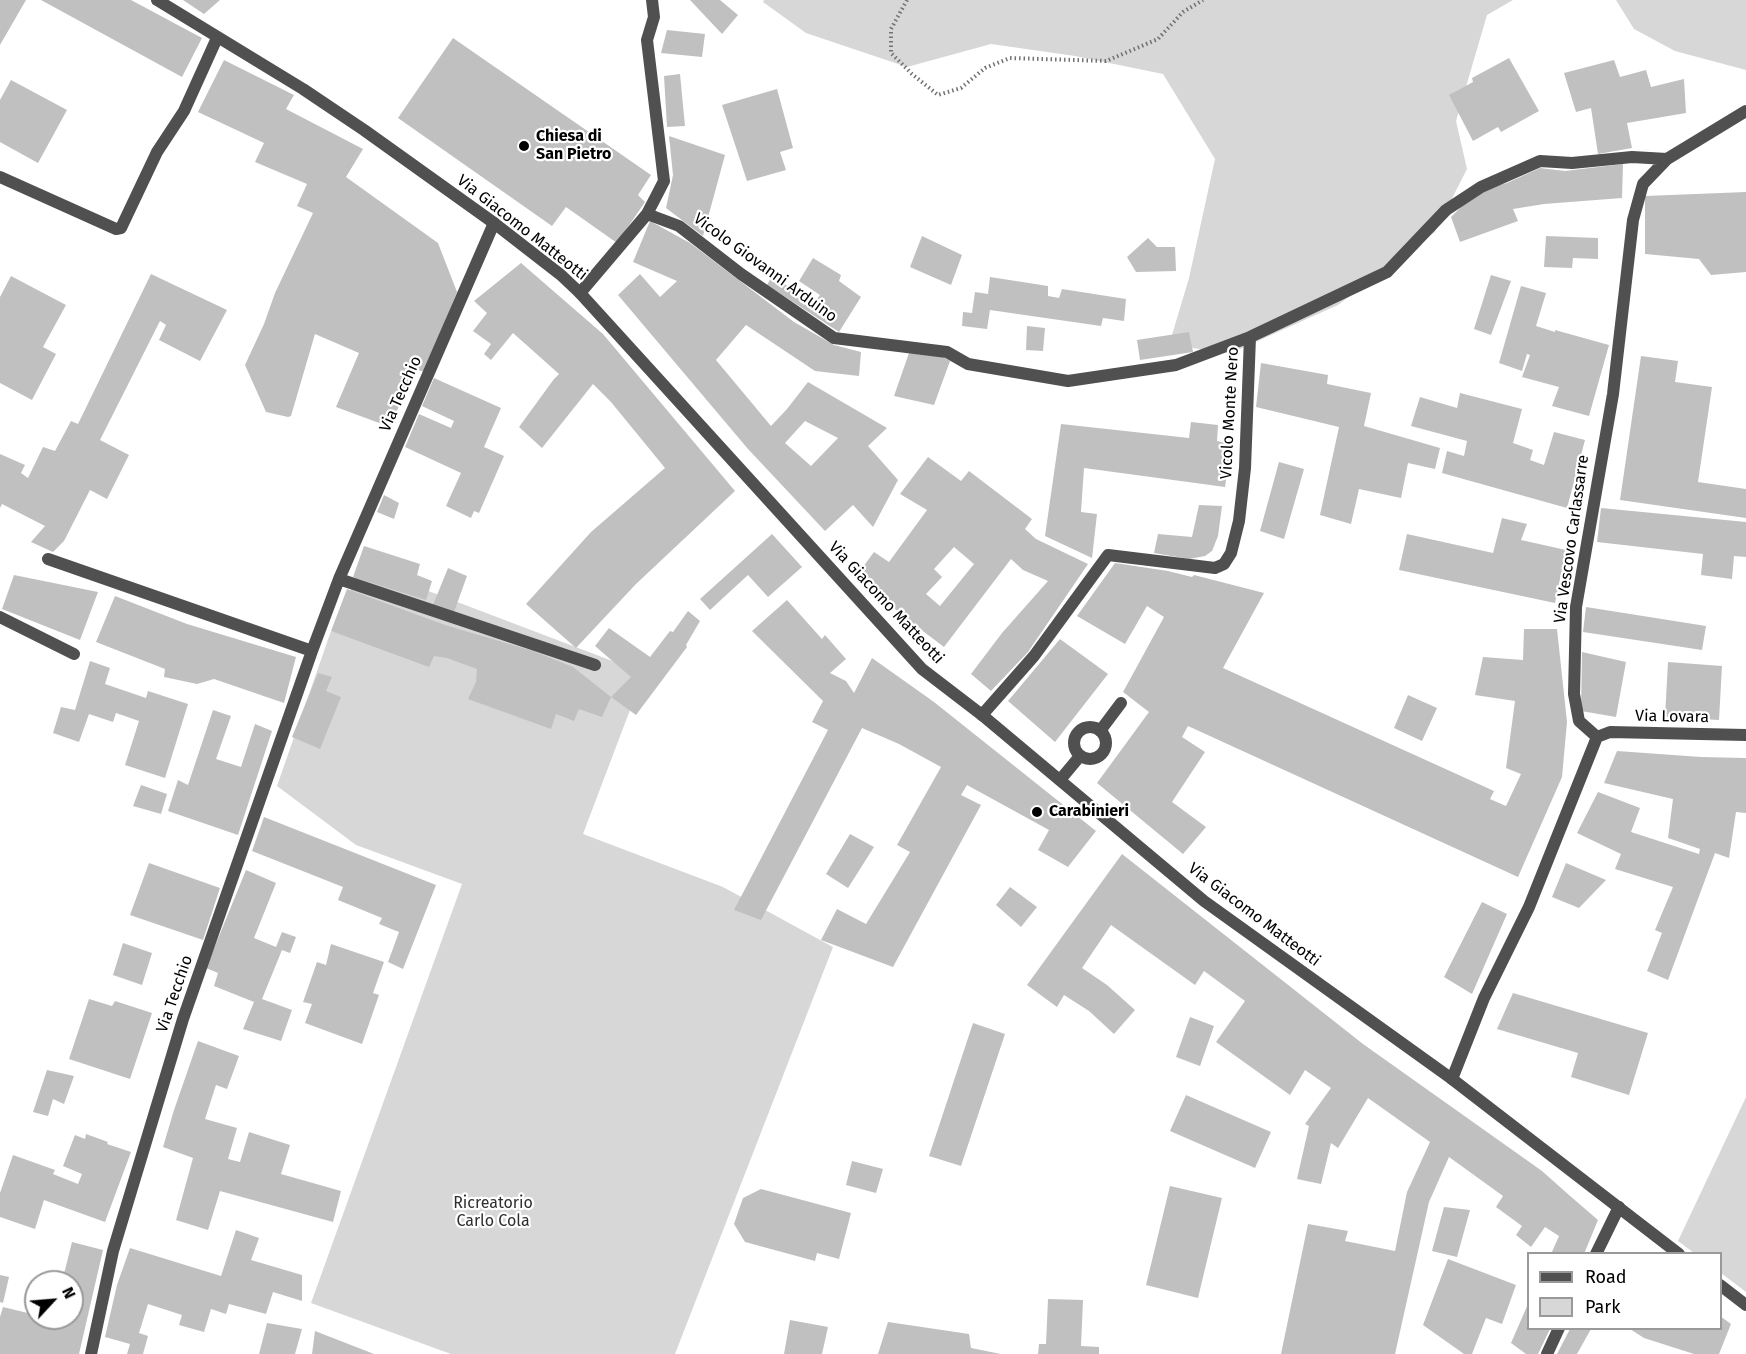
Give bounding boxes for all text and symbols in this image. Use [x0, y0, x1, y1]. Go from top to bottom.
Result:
place label: Chiesa di San Pietro [536, 127, 611, 165]
marker: Chiesa di San Pietro [517, 139, 531, 153]
street label: Via Giacomo Matteotti [453, 171, 591, 285]
street label: Vicolo Giovanni Arduino [689, 209, 841, 327]
street label: Vicolo Monte Nero [1217, 346, 1243, 480]
street label: Via Tecchio [376, 353, 426, 435]
street label: Via Vescovo Carlassarre [1551, 454, 1593, 624]
street label: Via Giacomo Matteotti [824, 538, 948, 668]
street label: Via Lovara [1635, 707, 1709, 727]
place label: Carabinieri [1049, 802, 1129, 822]
marker: Carabinieri [1030, 805, 1044, 819]
street label: Via Giacomo Matteotti [1184, 859, 1324, 971]
street label: Via Tecchio [153, 953, 197, 1035]
park label: Ricreatorio Carlo Cola [453, 1194, 533, 1232]
legend [1527, 1252, 1722, 1330]
text: Road [1585, 1266, 1627, 1288]
north arrow [24, 1270, 84, 1330]
text: N [58, 1284, 80, 1302]
text: Park [1585, 1296, 1620, 1318]

